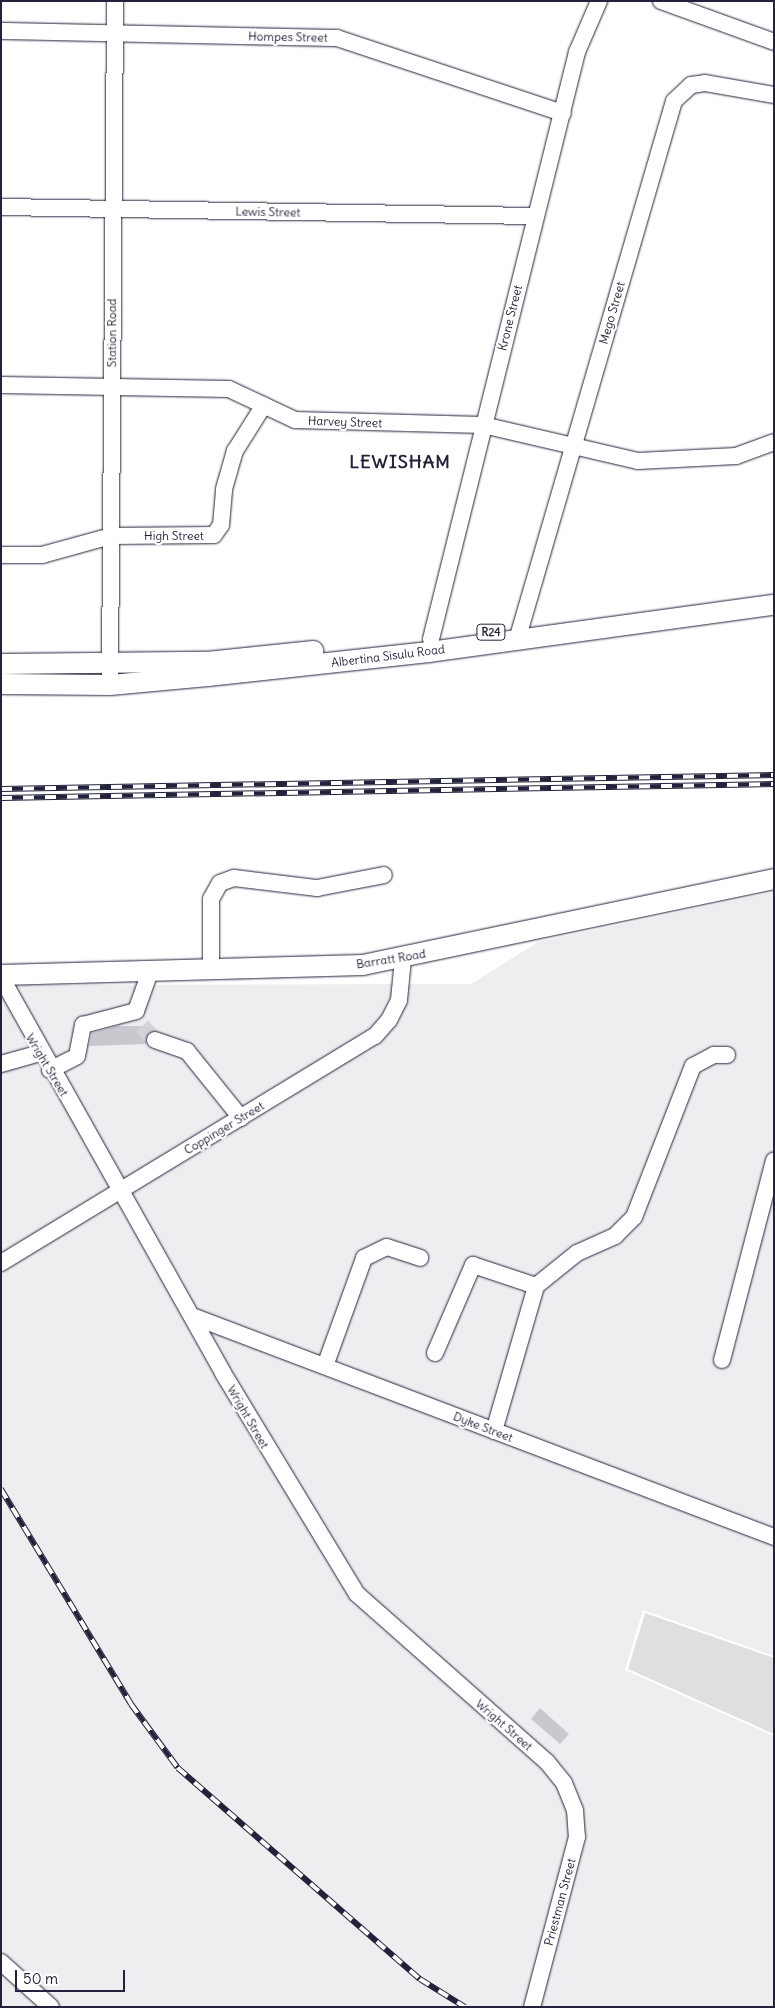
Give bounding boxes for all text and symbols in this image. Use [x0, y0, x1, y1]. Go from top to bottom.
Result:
street label: Hompes Street [248, 29, 328, 45]
street label: Lewis Street [235, 204, 301, 220]
street label: Mego Street [596, 280, 628, 346]
street label: Krone Street [495, 284, 525, 352]
street label: Station Road [105, 299, 119, 367]
street label: Harvey Street [308, 414, 382, 430]
district label: LEWISHAM [348, 451, 452, 473]
street label: High Street [144, 529, 204, 543]
road number: R24 [476, 624, 506, 640]
street label: Albertina Sisulu Road [330, 642, 446, 670]
street label: Barratt Road [355, 946, 427, 972]
street label: Wright Street [23, 1031, 71, 1099]
street label: Coppinger Street [181, 1098, 267, 1158]
street label: Wright Street [224, 1383, 272, 1451]
street label: Dyke Street [451, 1409, 515, 1445]
street label: Wright Street [473, 1696, 535, 1754]
street label: Priestman Street [541, 1857, 579, 1947]
scale bar [18, 1960, 128, 1992]
text: 50 m [23, 1969, 58, 1988]

